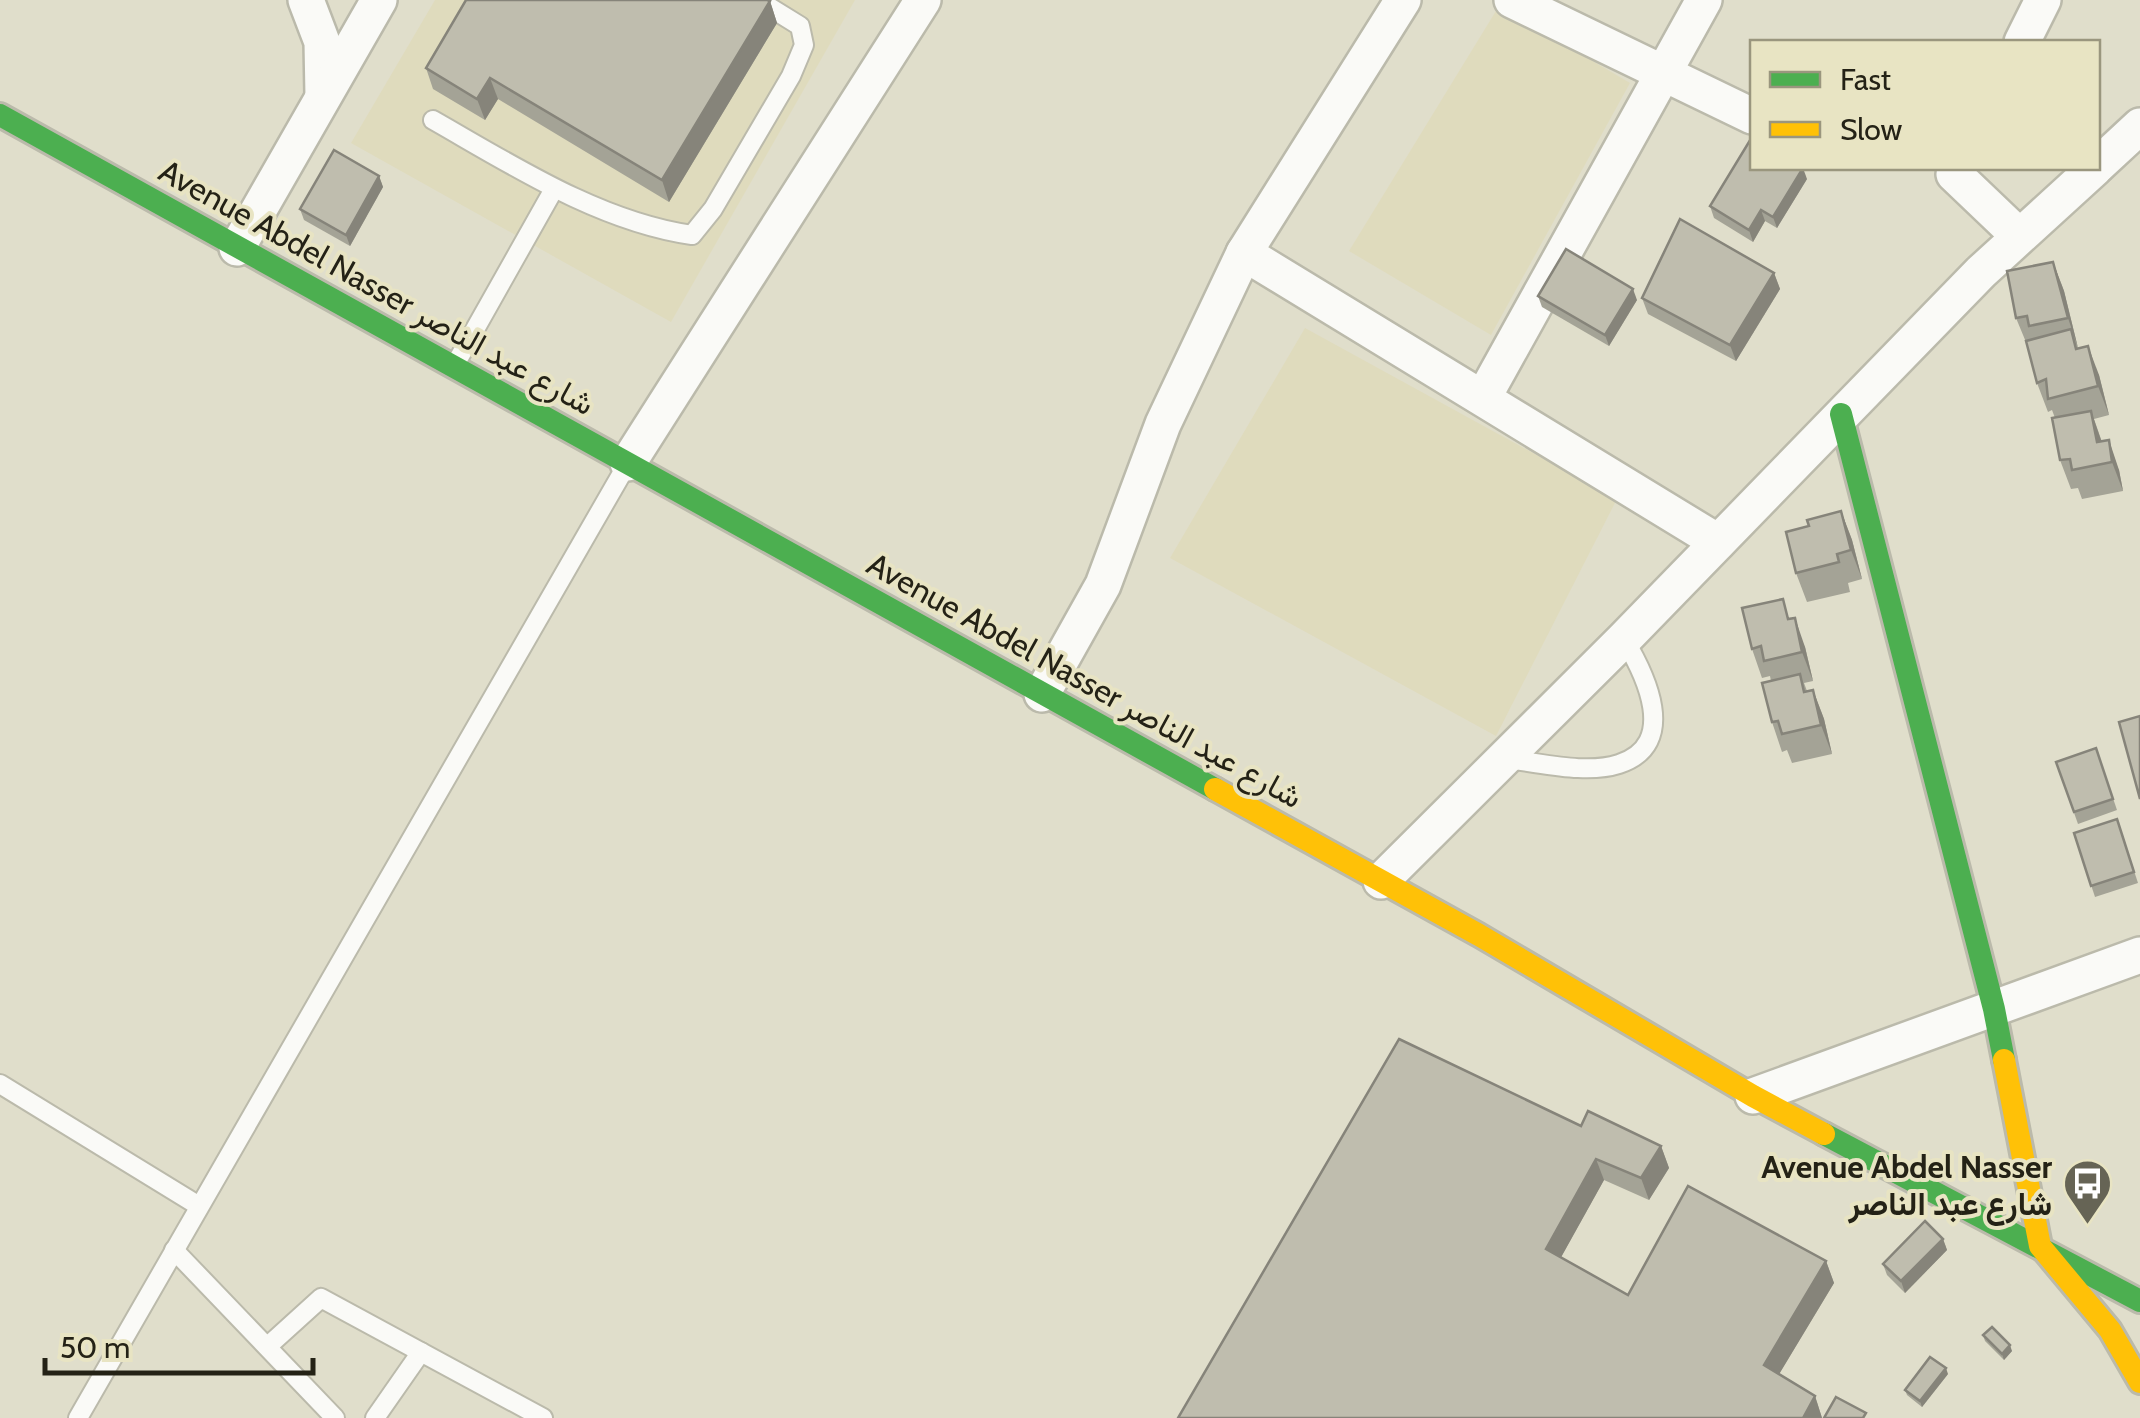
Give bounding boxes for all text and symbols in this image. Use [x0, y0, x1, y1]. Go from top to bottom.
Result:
legend [1750, 40, 2100, 170]
text: Fast [1840, 61, 1891, 98]
text: Slow [1840, 111, 1903, 148]
street label: Avenue Abdel Nasser شارع عبد الناصر [151, 151, 601, 426]
street label: Avenue Abdel Nasser شارع عبد الناصر [859, 544, 1309, 819]
place label: Avenue Abdel Nasser شارع عبد الناصر [1761, 1147, 2052, 1226]
bus stop icon: Avenue Abdel Nasser شارع عبد الناصر [2061, 1158, 2113, 1226]
scale bar [45, 1313, 312, 1375]
text: 50 m [60, 1329, 130, 1366]

